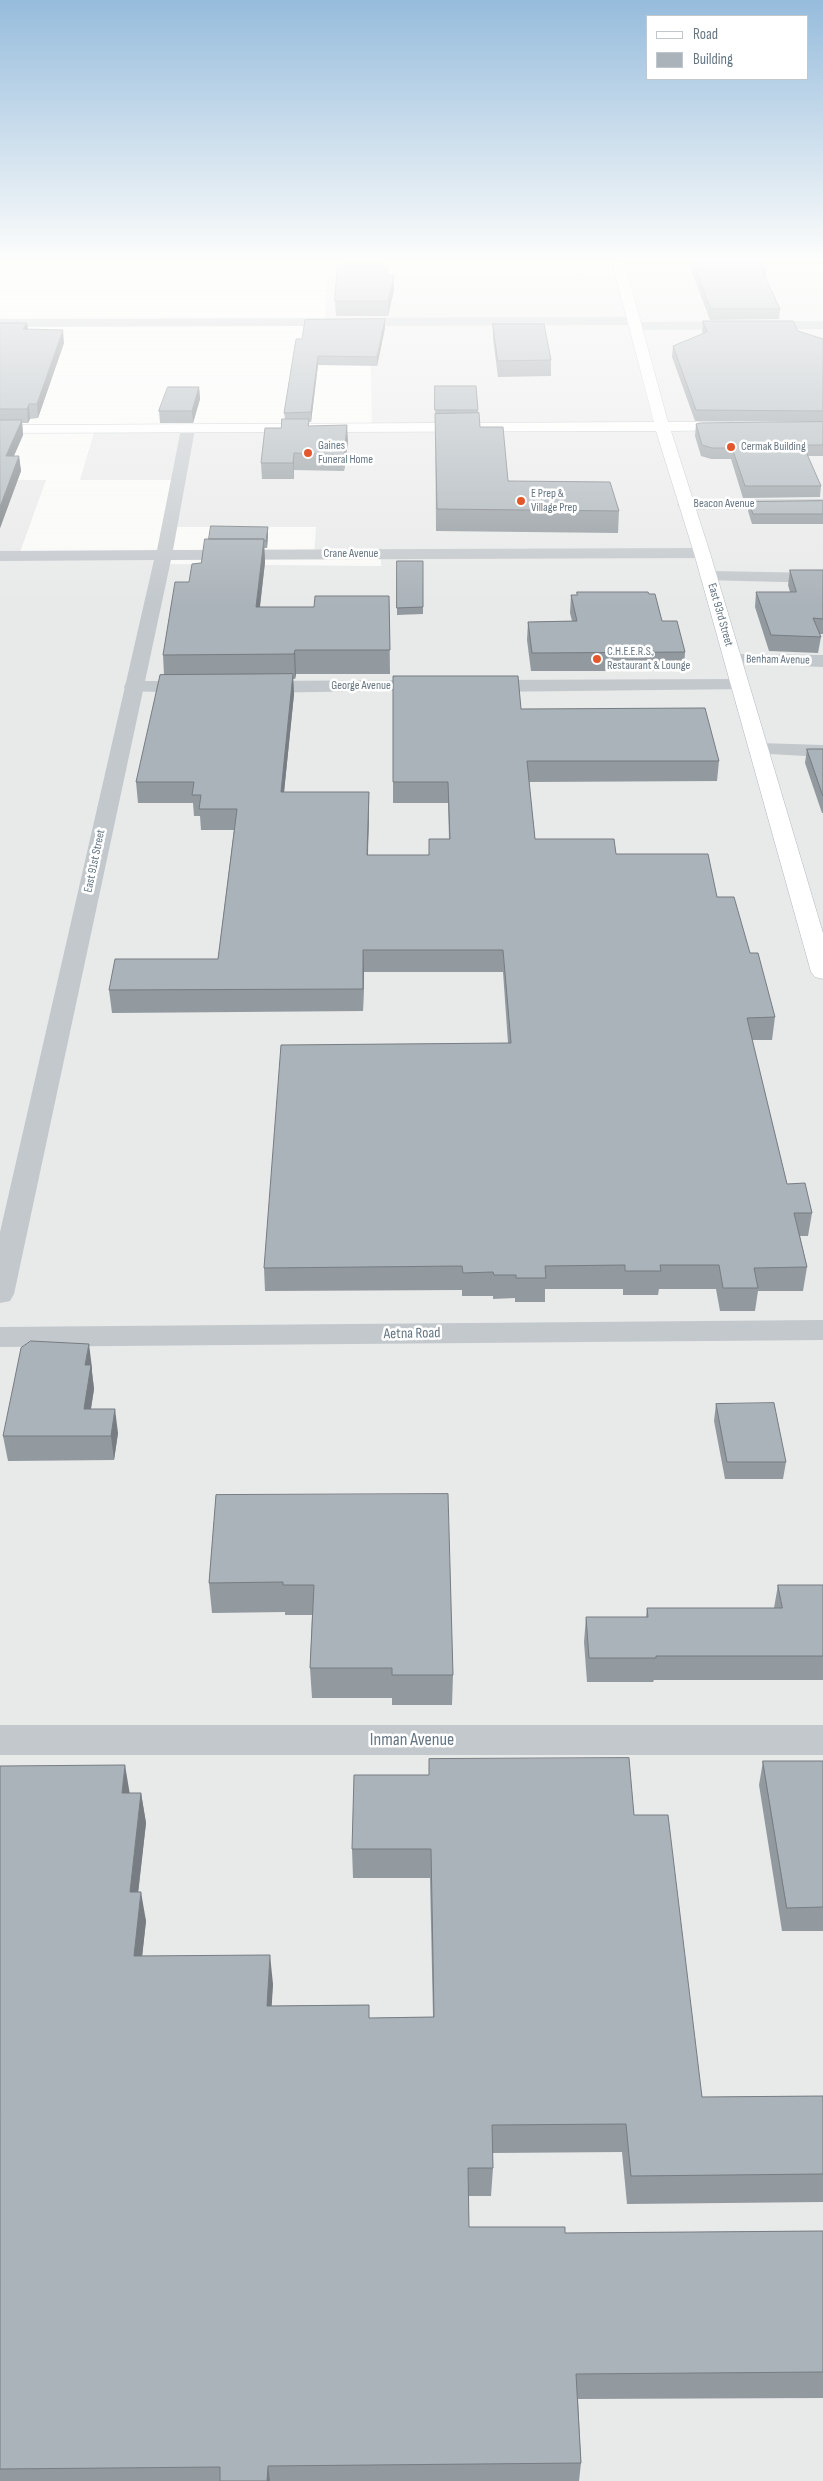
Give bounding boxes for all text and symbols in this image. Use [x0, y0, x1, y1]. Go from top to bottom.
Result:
legend [646, 15, 808, 80]
text: Road [693, 25, 718, 44]
text: Building [693, 50, 733, 69]
place label: Gaines Funeral Home [318, 439, 373, 467]
place label: Cermak Building [741, 440, 806, 454]
marker: Cermak Building [725, 441, 737, 453]
marker: Gaines Funeral Home [302, 447, 314, 459]
place label: E Prep & Village Prep [531, 487, 577, 515]
marker: E Prep & Village Prep [515, 495, 527, 507]
street label: Beacon Avenue [694, 497, 754, 511]
street label: Crane Avenue [324, 547, 378, 561]
street label: East 93rd Street [704, 582, 736, 648]
place label: C.H.E.E.R.S. Restaurant & Lounge [607, 645, 690, 673]
street label: Benham Avenue [746, 652, 810, 668]
marker: C.H.E.E.R.S. Restaurant & Lounge [591, 653, 603, 665]
street label: George Avenue [331, 679, 391, 693]
street label: East 91st Street [81, 828, 109, 894]
street label: Aetna Road [383, 1325, 441, 1343]
street label: Inman Avenue [370, 1729, 454, 1751]

